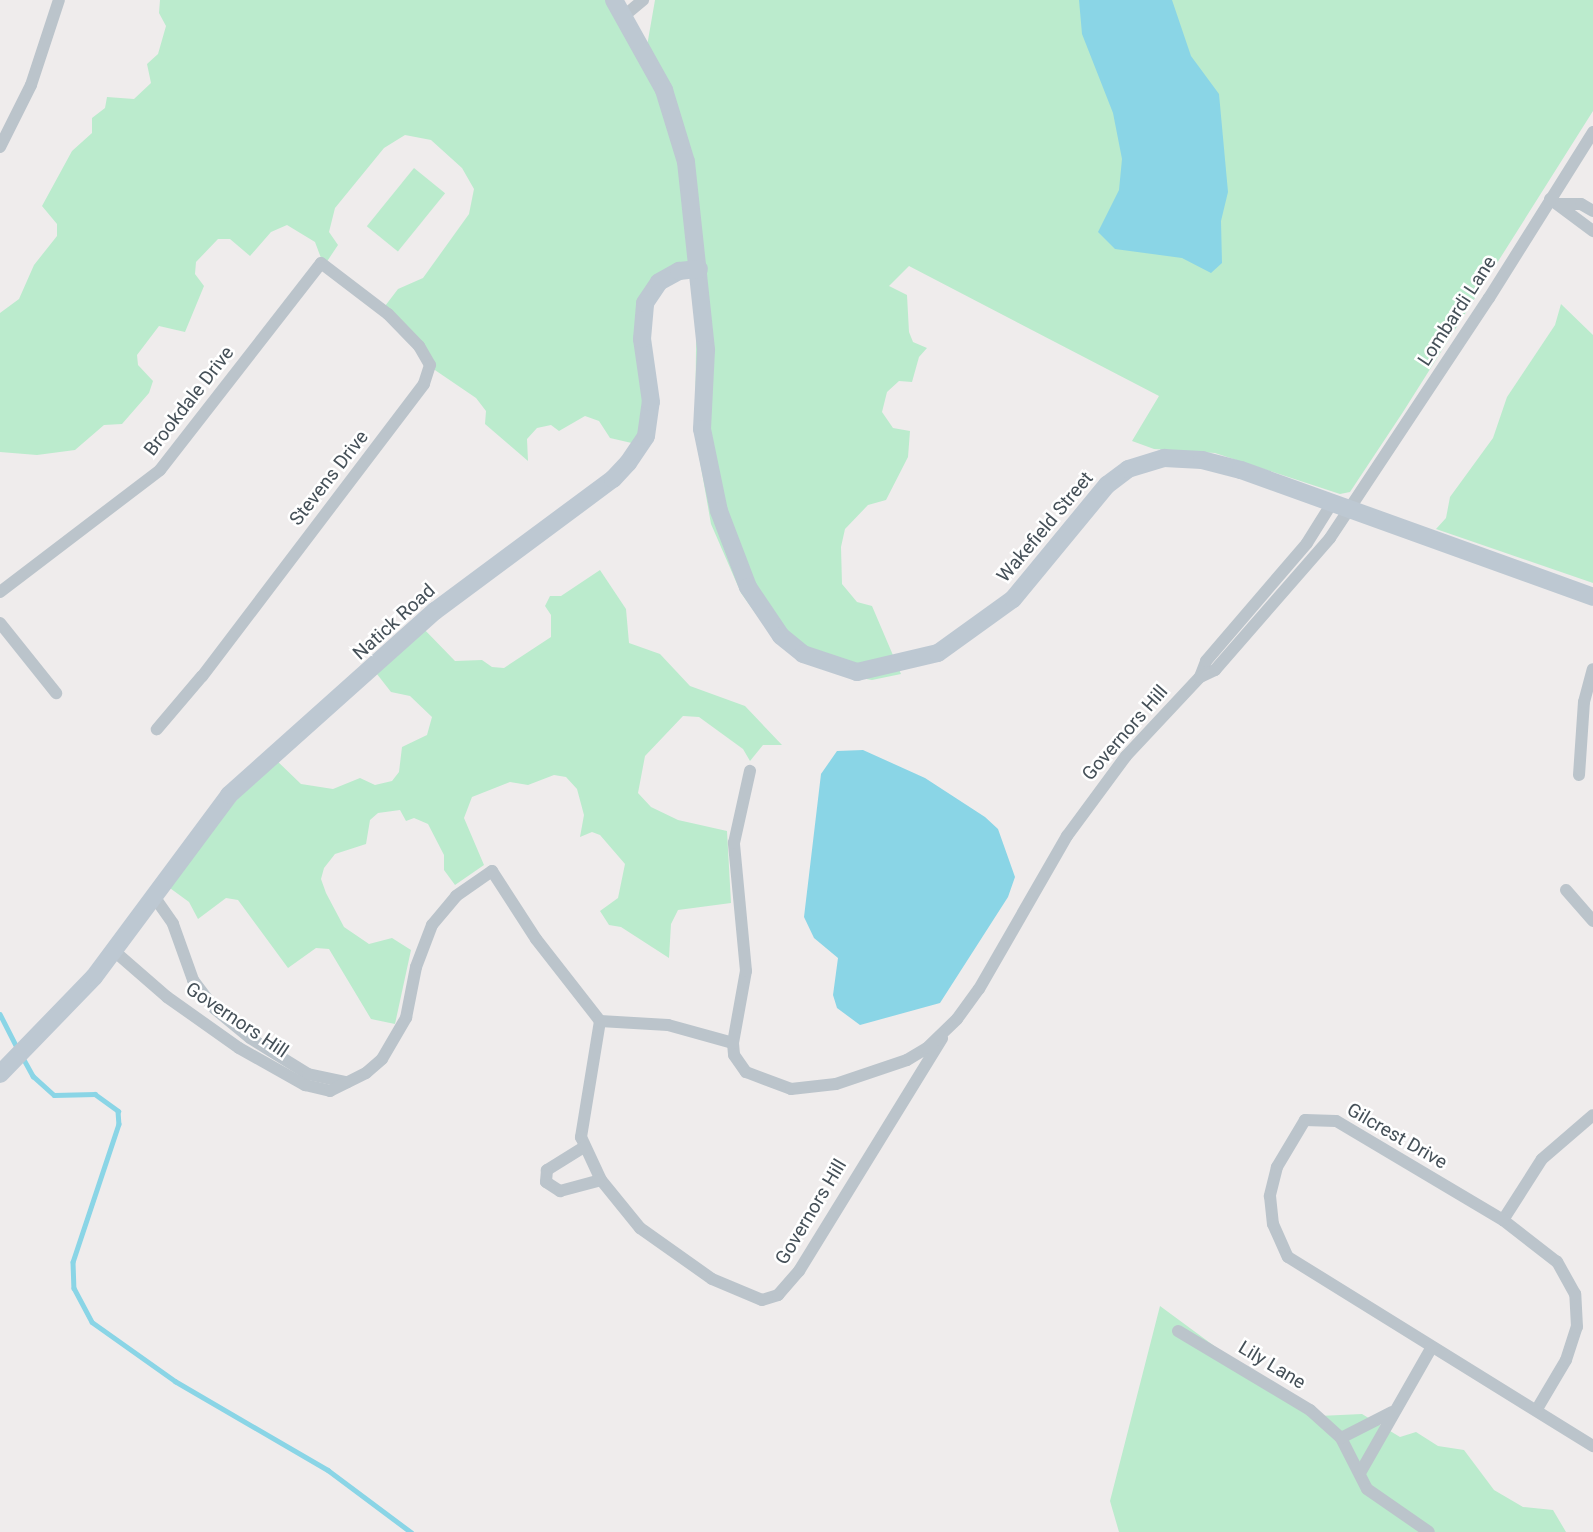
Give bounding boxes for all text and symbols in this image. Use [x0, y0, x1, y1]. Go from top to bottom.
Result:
street label: Lombardi Lane [1413, 252, 1501, 370]
street label: Brookdale Drive [139, 342, 239, 460]
street label: Stevens Drive [285, 426, 373, 530]
street label: Wakefield Street [992, 467, 1098, 587]
street label: Natick Road [348, 579, 440, 665]
street label: Governors Hill [1077, 681, 1173, 785]
street label: Governors Hill [181, 977, 293, 1063]
street label: Gilcrest Drive [1343, 1098, 1451, 1174]
street label: Governors Hill [771, 1155, 851, 1269]
street label: Lily Lane [1234, 1336, 1310, 1394]

